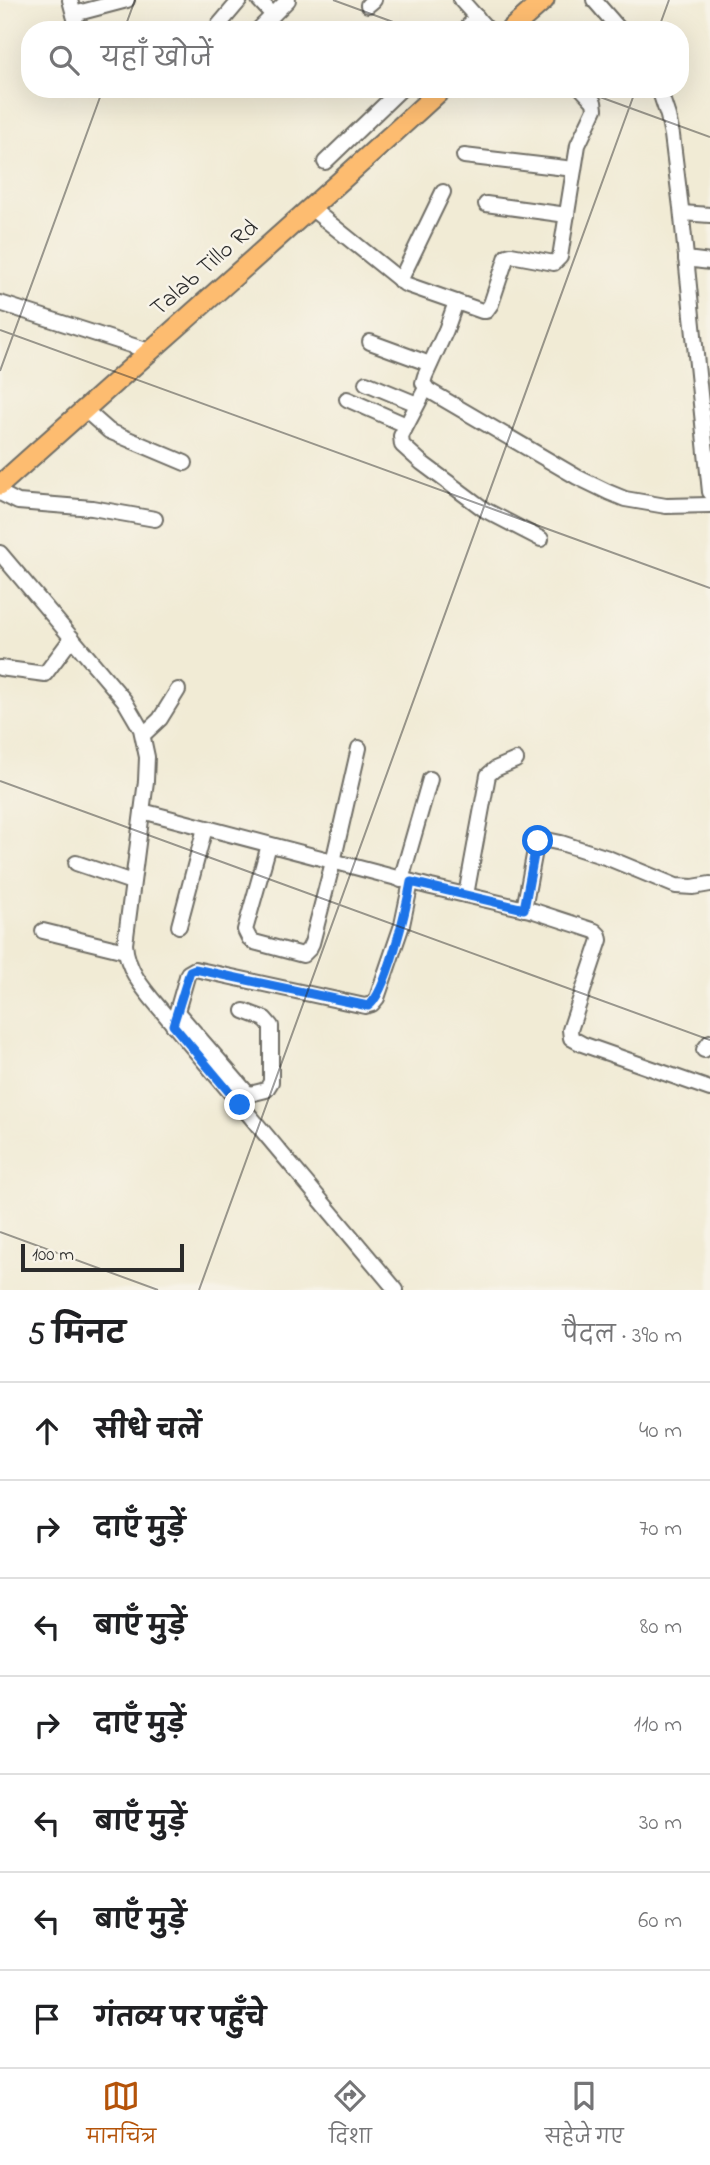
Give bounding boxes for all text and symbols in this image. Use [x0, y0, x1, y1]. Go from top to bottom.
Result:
search box [21, 21, 689, 98]
icon: search [45, 41, 83, 79]
text: यहाँ खोजें [101, 41, 213, 79]
street label: Talab Tillo Rd [143, 212, 267, 326]
route start [522, 825, 553, 856]
route end [224, 1089, 255, 1120]
scale bar [21, 1241, 184, 1273]
text: 100 m [32, 1242, 74, 1269]
text: 5 मिनट [28, 1314, 125, 1358]
text: पैदल · 390 m [562, 1320, 682, 1353]
icon: ahead [28, 1412, 66, 1450]
text: सीधे चलें [95, 1413, 201, 1451]
text: 40 m [639, 1415, 682, 1448]
icon: right [28, 1510, 66, 1548]
text: दाएँ मुड़ें [95, 1511, 185, 1549]
text: 70 m [639, 1513, 682, 1546]
icon: left [28, 1608, 66, 1646]
text: बाएँ मुड़ें [95, 1609, 186, 1647]
text: 80 m [640, 1611, 682, 1644]
icon: right [28, 1706, 66, 1744]
text: दाएँ मुड़ें [95, 1707, 185, 1745]
text: 110 m [634, 1709, 682, 1742]
icon: left [28, 1804, 66, 1842]
text: बाएँ मुड़ें [95, 1805, 186, 1843]
text: 30 m [639, 1807, 682, 1840]
icon: left [28, 1902, 66, 1940]
text: बाएँ मुड़ें [95, 1903, 186, 1941]
text: 60 m [638, 1905, 682, 1938]
icon: arrive [28, 2000, 66, 2038]
text: गंतव्य पर पहुँचे [95, 2001, 266, 2039]
tab: मानचित्र [86, 2077, 156, 2157]
tab: दिशा [329, 2077, 372, 2157]
tab: सहेजे गए [545, 2077, 624, 2157]

